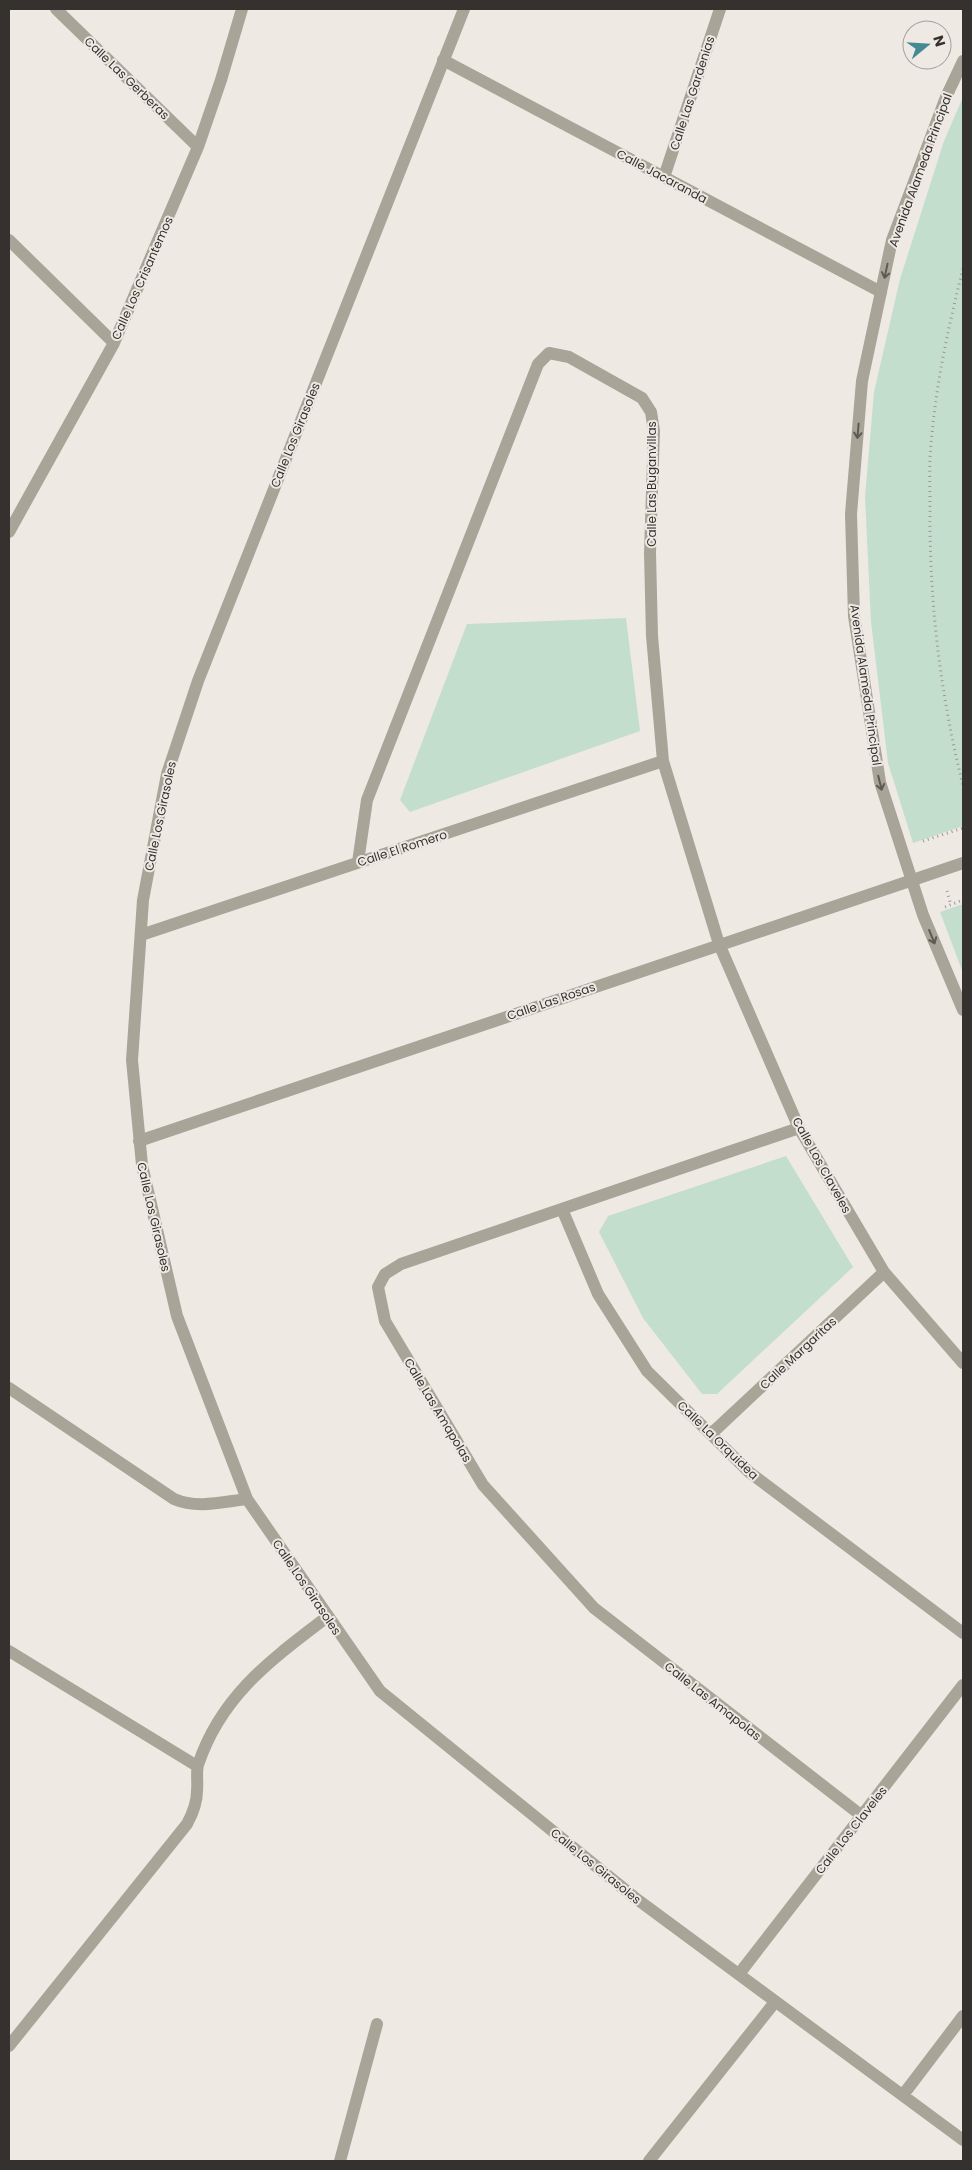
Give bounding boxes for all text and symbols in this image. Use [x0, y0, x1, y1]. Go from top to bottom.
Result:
north arrow [902, 20, 952, 70]
street label: Calle Las Gerberas [81, 33, 173, 123]
text: N [928, 33, 951, 49]
street label: Calle Las Gardenias [666, 34, 718, 152]
street label: Avenida Alameda Principal [884, 91, 956, 249]
street label: Calle Jacaranda [614, 145, 710, 207]
street label: Calle Los Crisantemos [107, 214, 177, 342]
one-way arrow [881, 262, 890, 278]
street label: Calle Los Girasoles [266, 380, 324, 490]
street label: Calle Las Buganvillas [643, 421, 660, 547]
one-way arrow [853, 422, 862, 438]
street label: Avenida Alameda Principal [846, 604, 886, 767]
street label: Calle Los Girasoles [140, 760, 180, 872]
one-way arrow [876, 775, 886, 791]
street label: Calle El Romero [355, 825, 449, 870]
one-way arrow [927, 929, 937, 944]
street label: Calle Las Rosas [505, 978, 597, 1024]
street label: Calle Los Claveles [789, 1114, 855, 1216]
street label: Calle Los Girasoles [133, 1161, 175, 1273]
street label: Calle Margaritas [756, 1313, 840, 1393]
street label: Calle Las Amapolas [400, 1355, 476, 1465]
street label: Calle La Orquidea [674, 1397, 762, 1483]
street label: Calle Los Girasoles [269, 1536, 345, 1638]
street label: Calle Las Amapolas [661, 1658, 765, 1744]
street label: Calle Los Claveles [811, 1782, 891, 1878]
street label: Calle Los Girasoles [547, 1824, 645, 1908]

